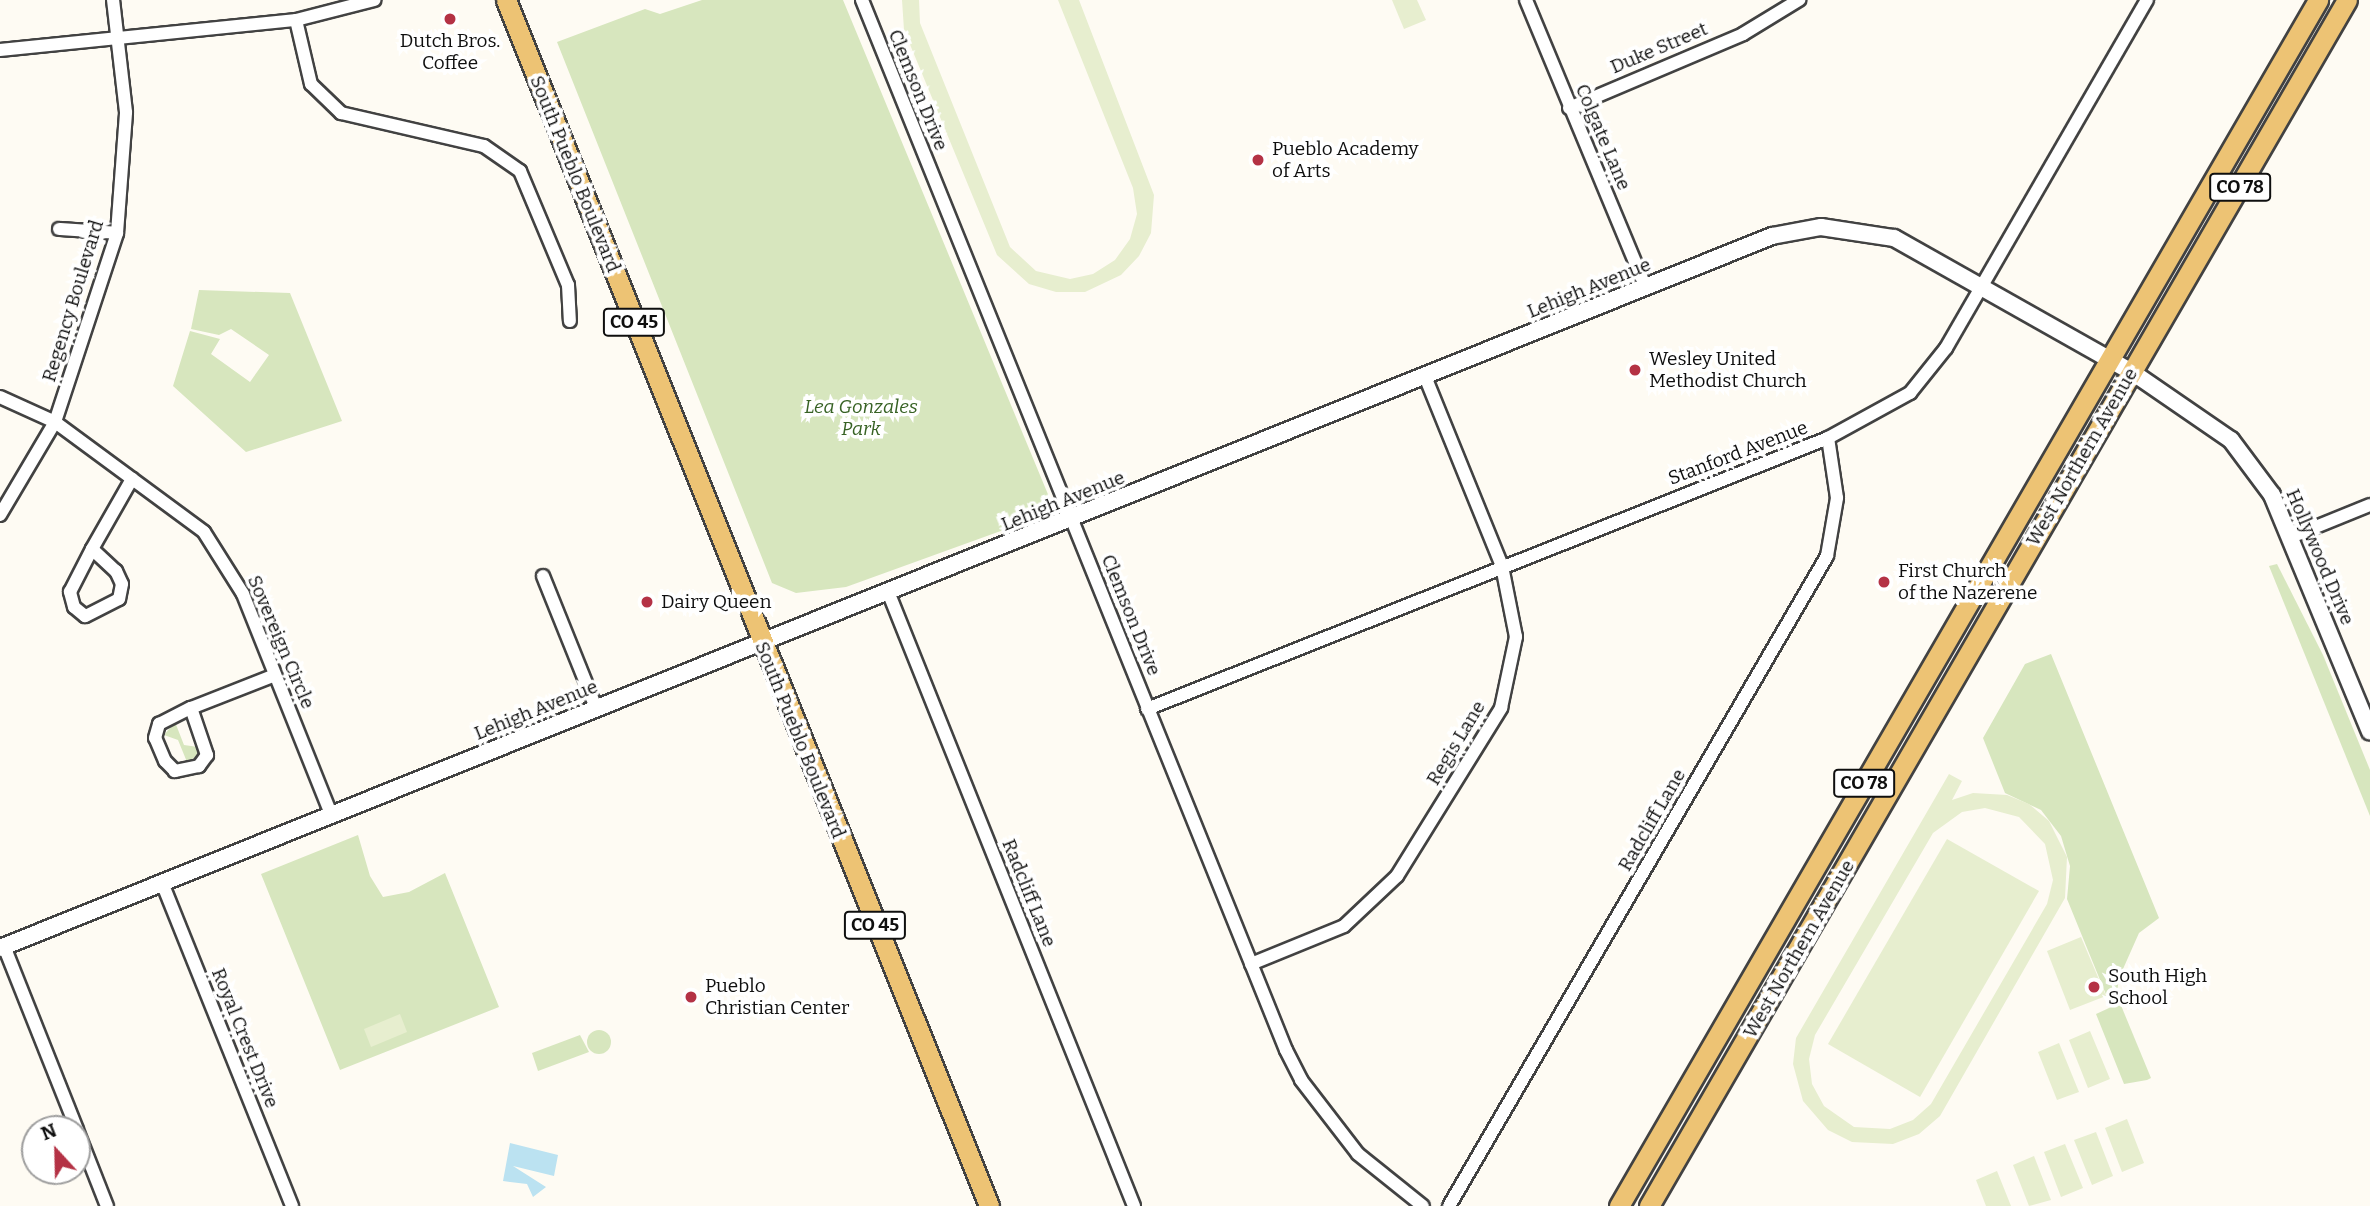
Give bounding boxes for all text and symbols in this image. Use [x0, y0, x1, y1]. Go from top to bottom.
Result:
marker: Dutch Bros. Coffee [442, 11, 458, 27]
street label: Duke Street [1607, 17, 1711, 79]
street label: Clemson Drive [883, 26, 953, 154]
place label: Dutch Bros. Coffee [400, 30, 500, 74]
street label: South Pueblo Boulevard [525, 72, 625, 276]
street label: Colgate Lane [1570, 81, 1636, 193]
place label: Pueblo Academy of Arts [1272, 138, 1419, 182]
marker: Pueblo Academy of Arts [1250, 152, 1266, 168]
road number: CO 78 [2208, 172, 2272, 202]
street label: Regency Boulevard [38, 217, 108, 385]
street label: Lehigh Avenue [1524, 253, 1654, 323]
road number: CO 45 [602, 308, 666, 336]
place label: Wesley United Methodist Church [1649, 348, 1807, 392]
marker: Wesley United Methodist Church [1627, 362, 1643, 378]
street label: West Northern Avenue [2022, 364, 2142, 550]
park label: Lea Gonzales Park [804, 396, 918, 440]
street label: Stanford Avenue [1665, 416, 1811, 490]
street label: Lehigh Avenue [998, 466, 1128, 536]
street label: Hollywood Drive [2281, 486, 2359, 628]
street label: Clemson Drive [1096, 551, 1166, 679]
place label: First Church of the Nazerene [1898, 560, 2037, 604]
street label: Sovereign Circle [243, 572, 319, 712]
marker: First Church of the Nazerene [1876, 574, 1892, 590]
place label: Dairy Queen [661, 591, 772, 613]
marker: Dairy Queen [639, 594, 655, 610]
street label: South Pueblo Boulevard [750, 638, 850, 842]
street label: Lehigh Avenue [471, 675, 601, 745]
street label: Regis Lane [1422, 697, 1490, 789]
street label: Radcliff Lane [1614, 765, 1690, 875]
road number: CO 78 [1832, 768, 1896, 798]
street label: Radcliff Lane [997, 836, 1061, 950]
street label: West Northern Avenue [1739, 856, 1859, 1042]
road number: CO 45 [844, 910, 906, 940]
street label: Royal Crest Drive [207, 965, 283, 1111]
place label: South High School [2108, 965, 2207, 1009]
place label: Pueblo Christian Center [705, 975, 849, 1019]
marker: South High School [2086, 979, 2102, 995]
marker: Pueblo Christian Center [683, 989, 699, 1005]
north arrow [21, 1115, 91, 1185]
text: N [38, 1119, 60, 1145]

